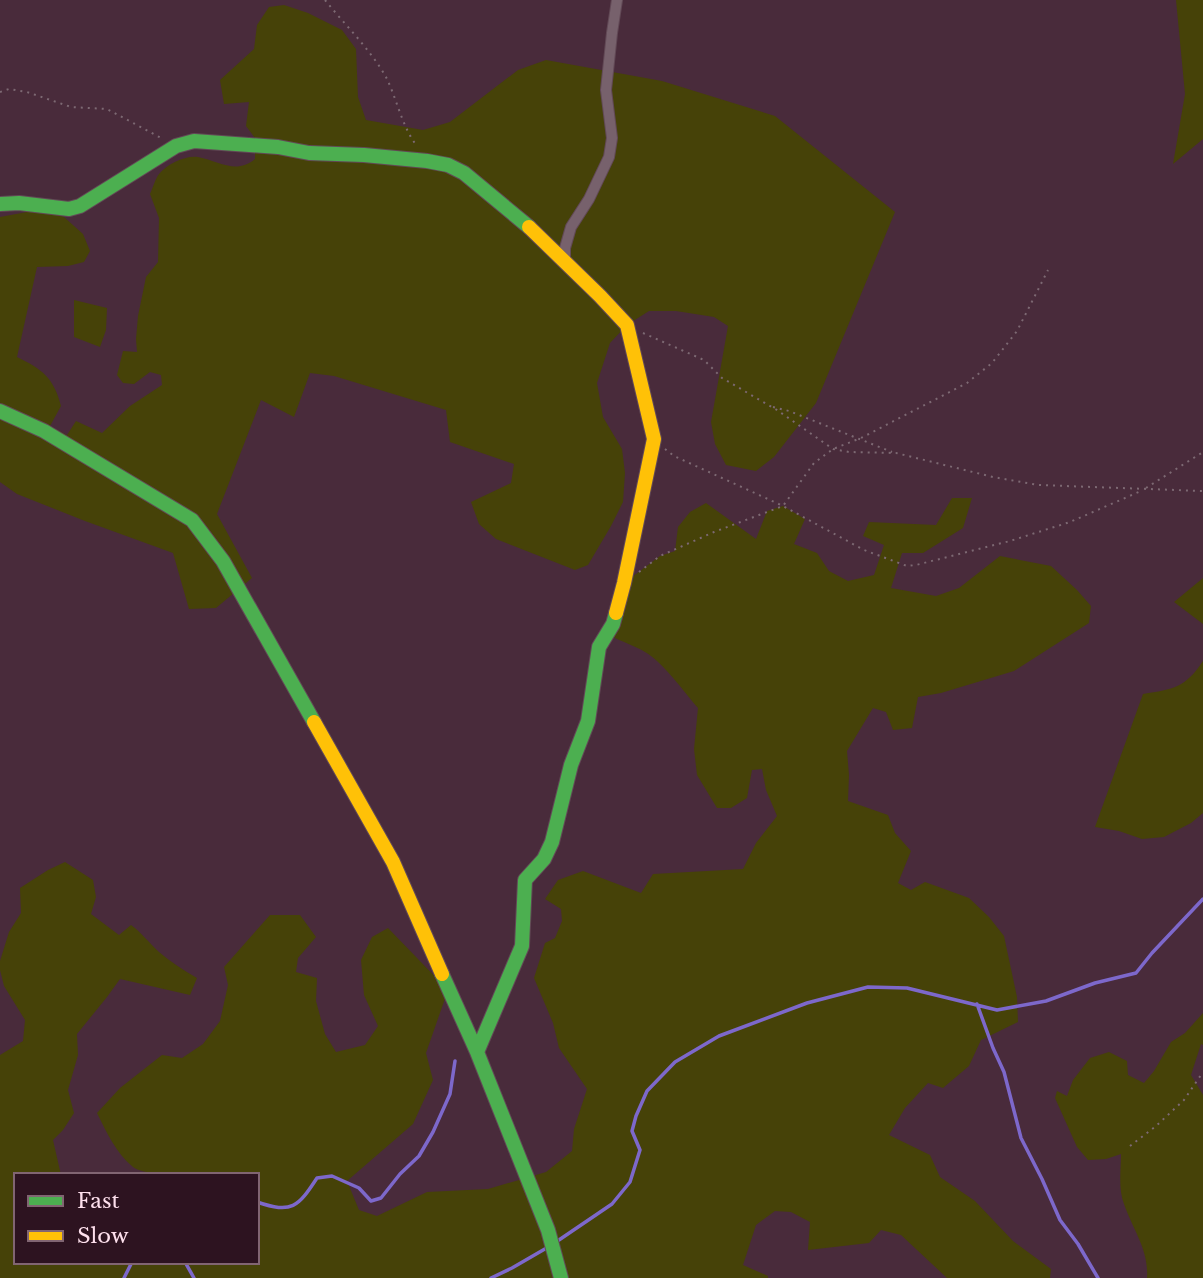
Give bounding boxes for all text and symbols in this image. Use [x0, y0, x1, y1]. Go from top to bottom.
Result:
legend [14, 1173, 259, 1264]
text: Fast [77, 1188, 119, 1214]
text: Slow [77, 1223, 129, 1249]

